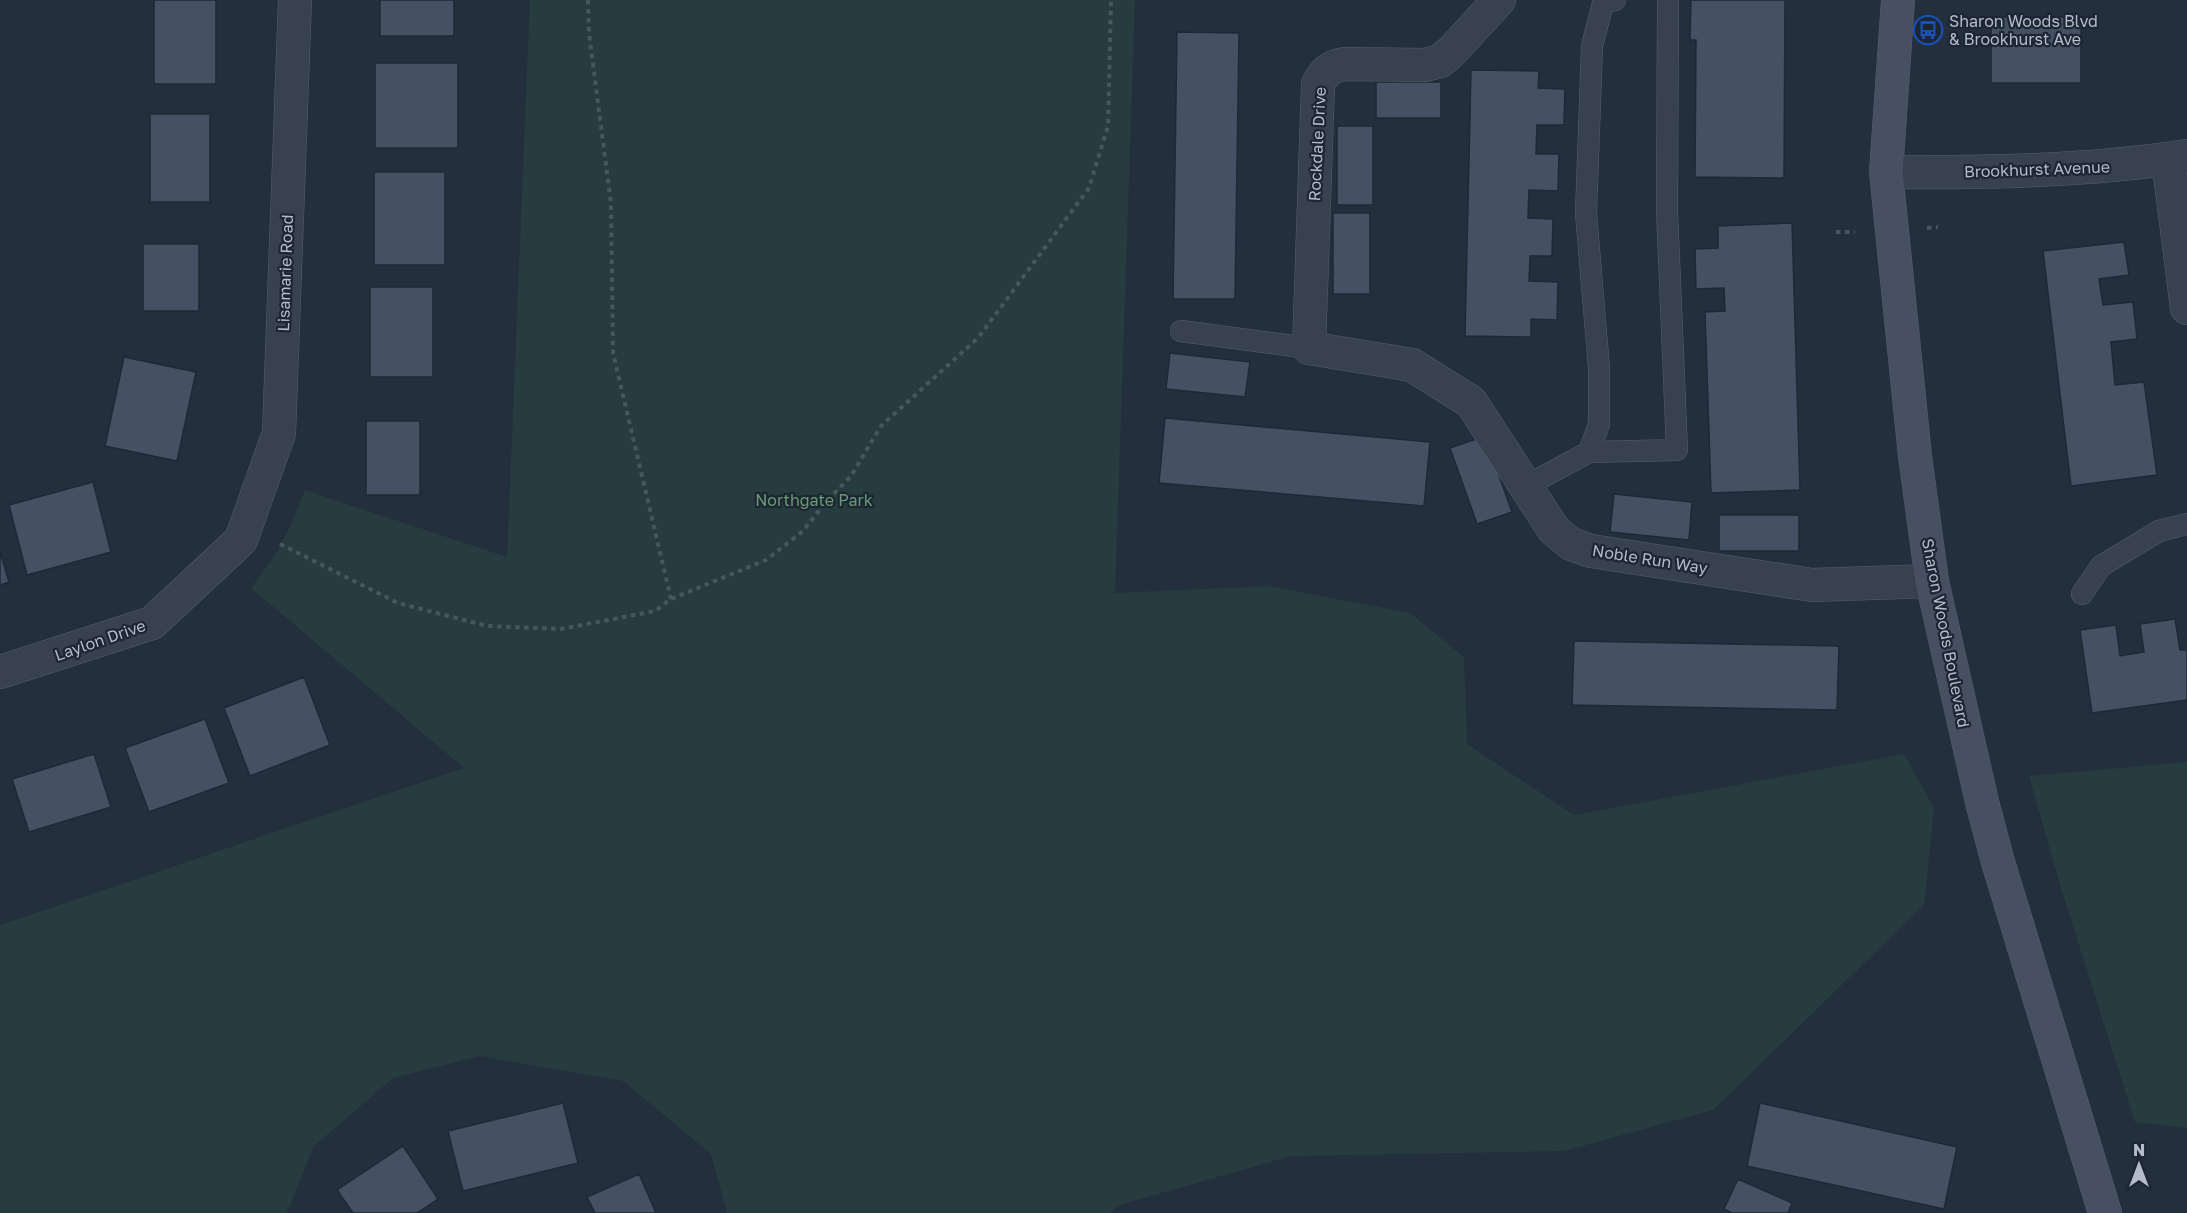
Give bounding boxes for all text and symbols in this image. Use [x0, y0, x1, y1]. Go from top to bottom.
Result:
place label: Sharon Woods Blvd & Brookhurst Ave [1949, 11, 2098, 49]
bus stop icon: Sharon Woods Blvd & Brookhurst Ave [1912, 14, 1944, 46]
street label: Rockdale Drive [1304, 86, 1330, 202]
street label: Brookhurst Avenue [1964, 156, 2110, 182]
street label: Lisamarie Road [273, 214, 297, 332]
park label: Northgate Park [755, 490, 873, 510]
street label: Sharon Woods Boulevard [1918, 537, 1974, 729]
street label: Noble Run Way [1591, 540, 1709, 578]
street label: Laylon Drive [52, 615, 148, 665]
north arrow [2109, 1135, 2169, 1195]
text: N [2133, 1140, 2145, 1160]

